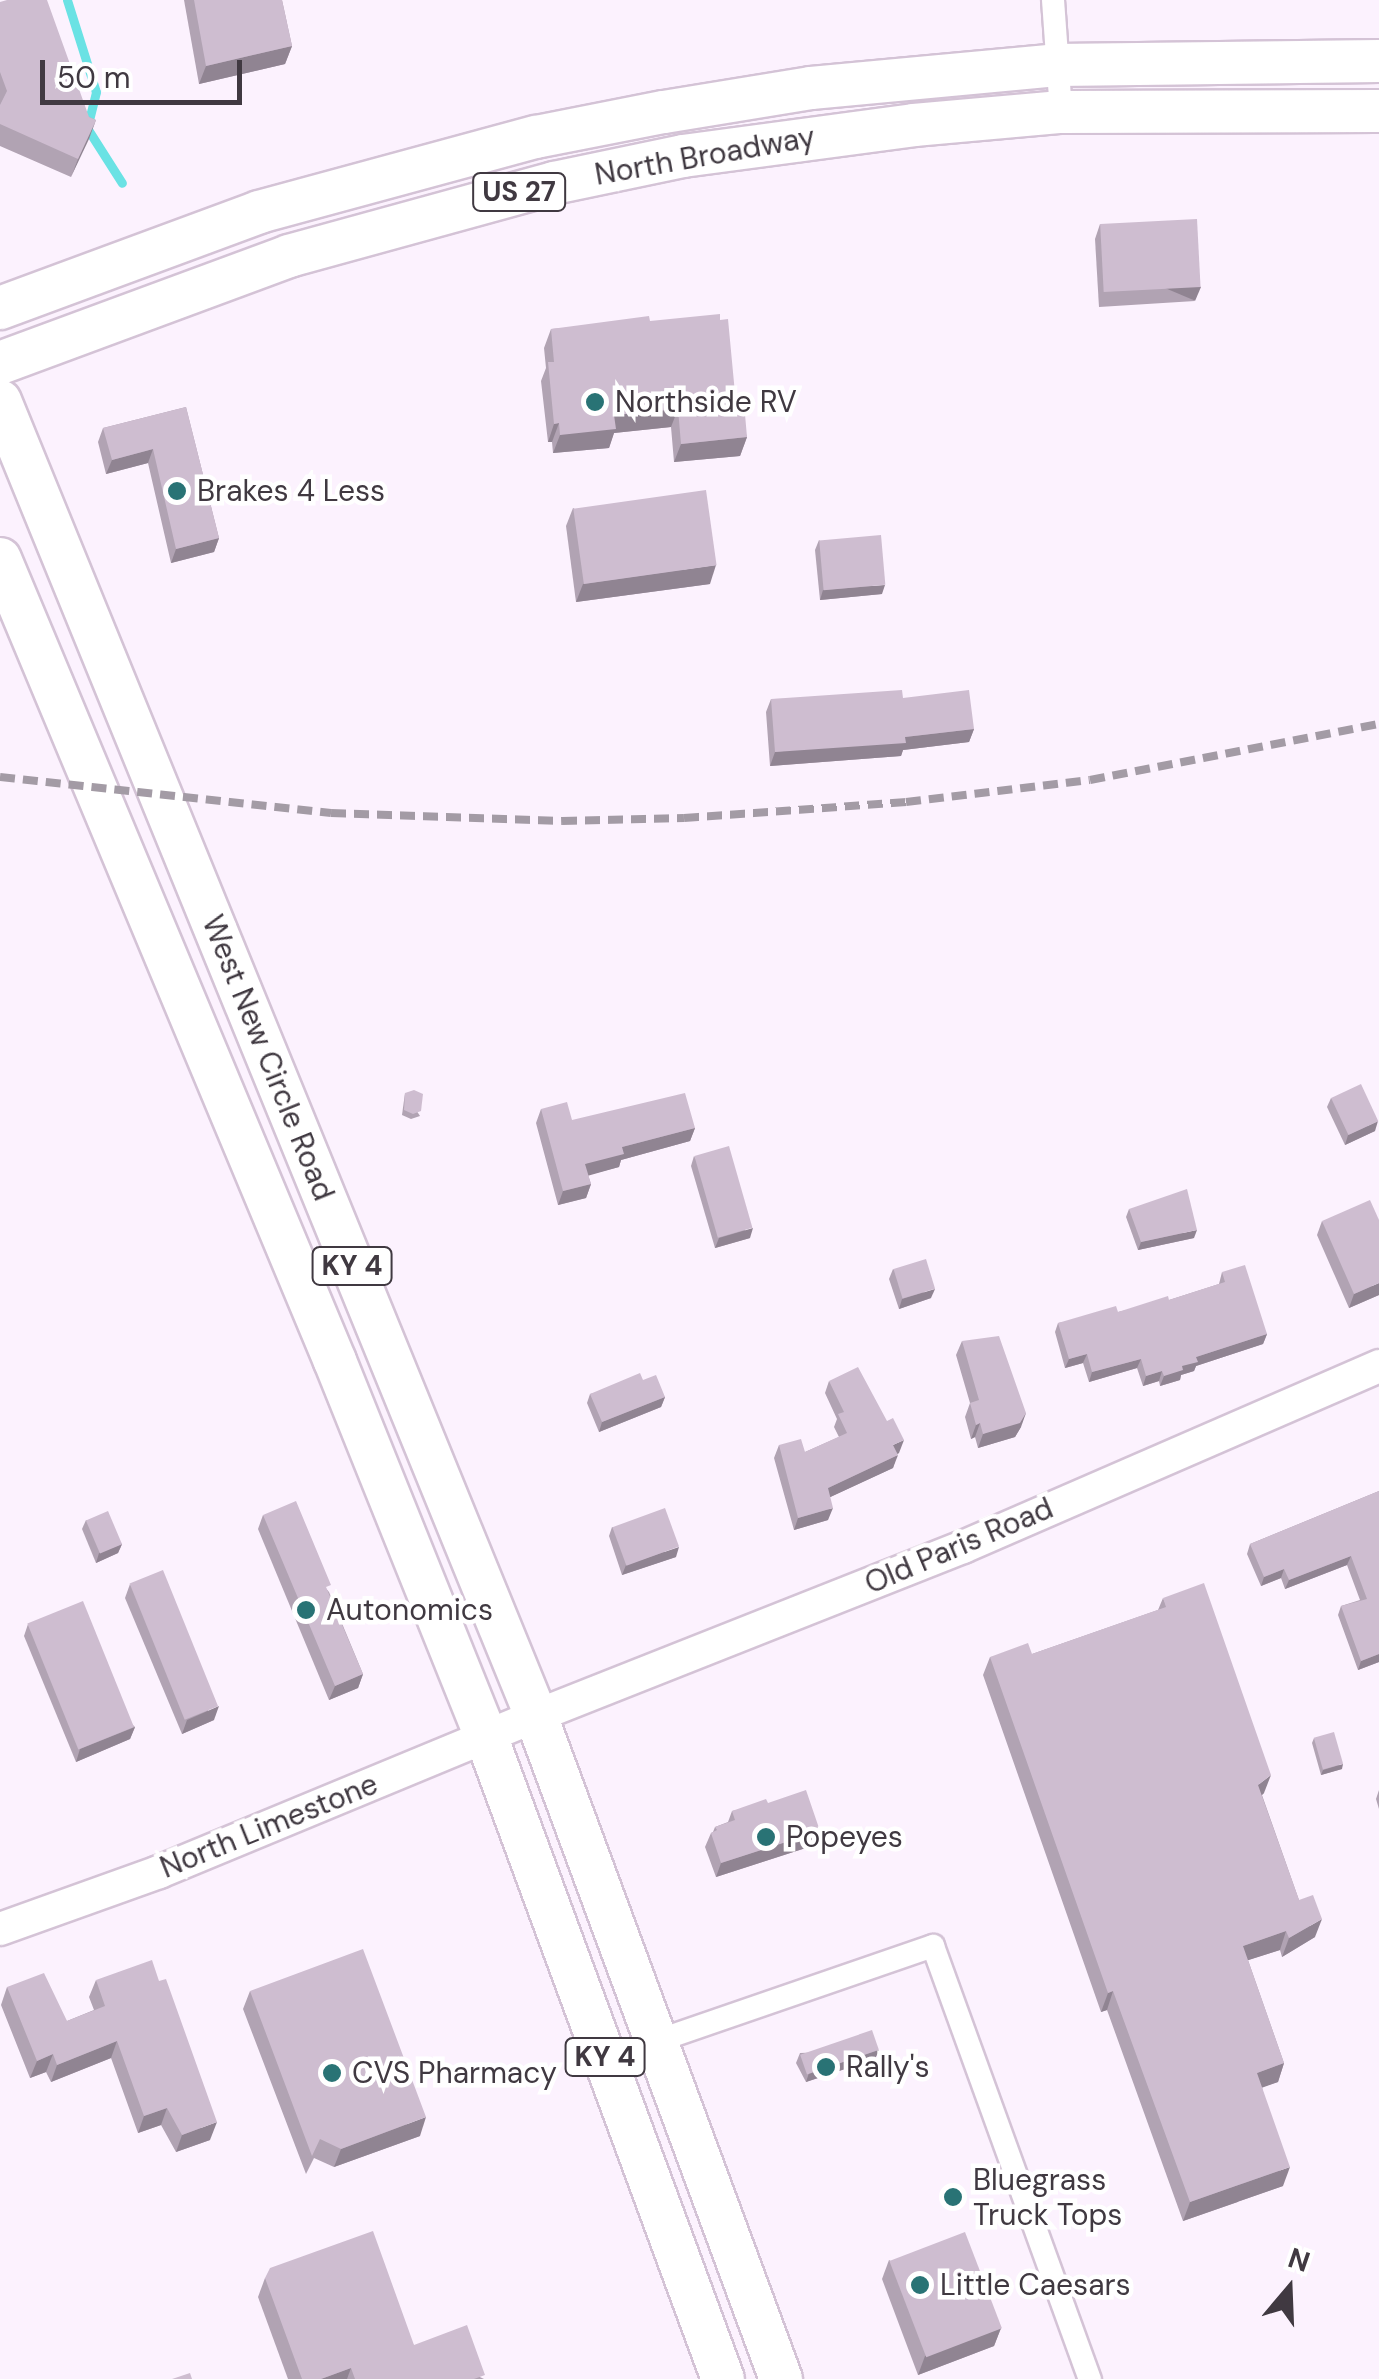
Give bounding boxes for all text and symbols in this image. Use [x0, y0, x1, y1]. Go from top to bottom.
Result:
scale bar [45, 40, 248, 102]
text: 50 m [57, 58, 131, 97]
street label: North Broadway [592, 119, 818, 193]
road number: US 27 [472, 169, 566, 215]
place label: Northside RV [615, 384, 797, 420]
marker: Northside RV [584, 391, 606, 413]
place label: Brakes 4 Less [197, 473, 385, 509]
marker: Brakes 4 Less [166, 480, 188, 502]
street label: West New Circle Road [194, 910, 342, 1206]
road number: KY 4 [310, 1243, 394, 1289]
street label: Old Paris Road [859, 1490, 1059, 1602]
place label: Autonomics [326, 1592, 493, 1628]
marker: Autonomics [295, 1599, 317, 1621]
street label: North Limestone [155, 1766, 383, 1886]
place label: Popeyes [786, 1819, 903, 1855]
marker: Popeyes [755, 1826, 777, 1848]
road number: KY 4 [562, 2034, 648, 2080]
place label: Rally's [846, 2049, 930, 2085]
place label: CVS Pharmacy [352, 2055, 557, 2091]
marker: Rally's [815, 2056, 837, 2078]
marker: CVS Pharmacy [321, 2062, 343, 2084]
place label: Bluegrass Truck Tops [973, 2162, 1122, 2232]
marker: Bluegrass Truck Tops [942, 2186, 964, 2208]
north arrow [1239, 2239, 1339, 2339]
text: N [1283, 2239, 1315, 2281]
place label: Little Caesars [940, 2267, 1131, 2303]
marker: Little Caesars [909, 2274, 931, 2296]

